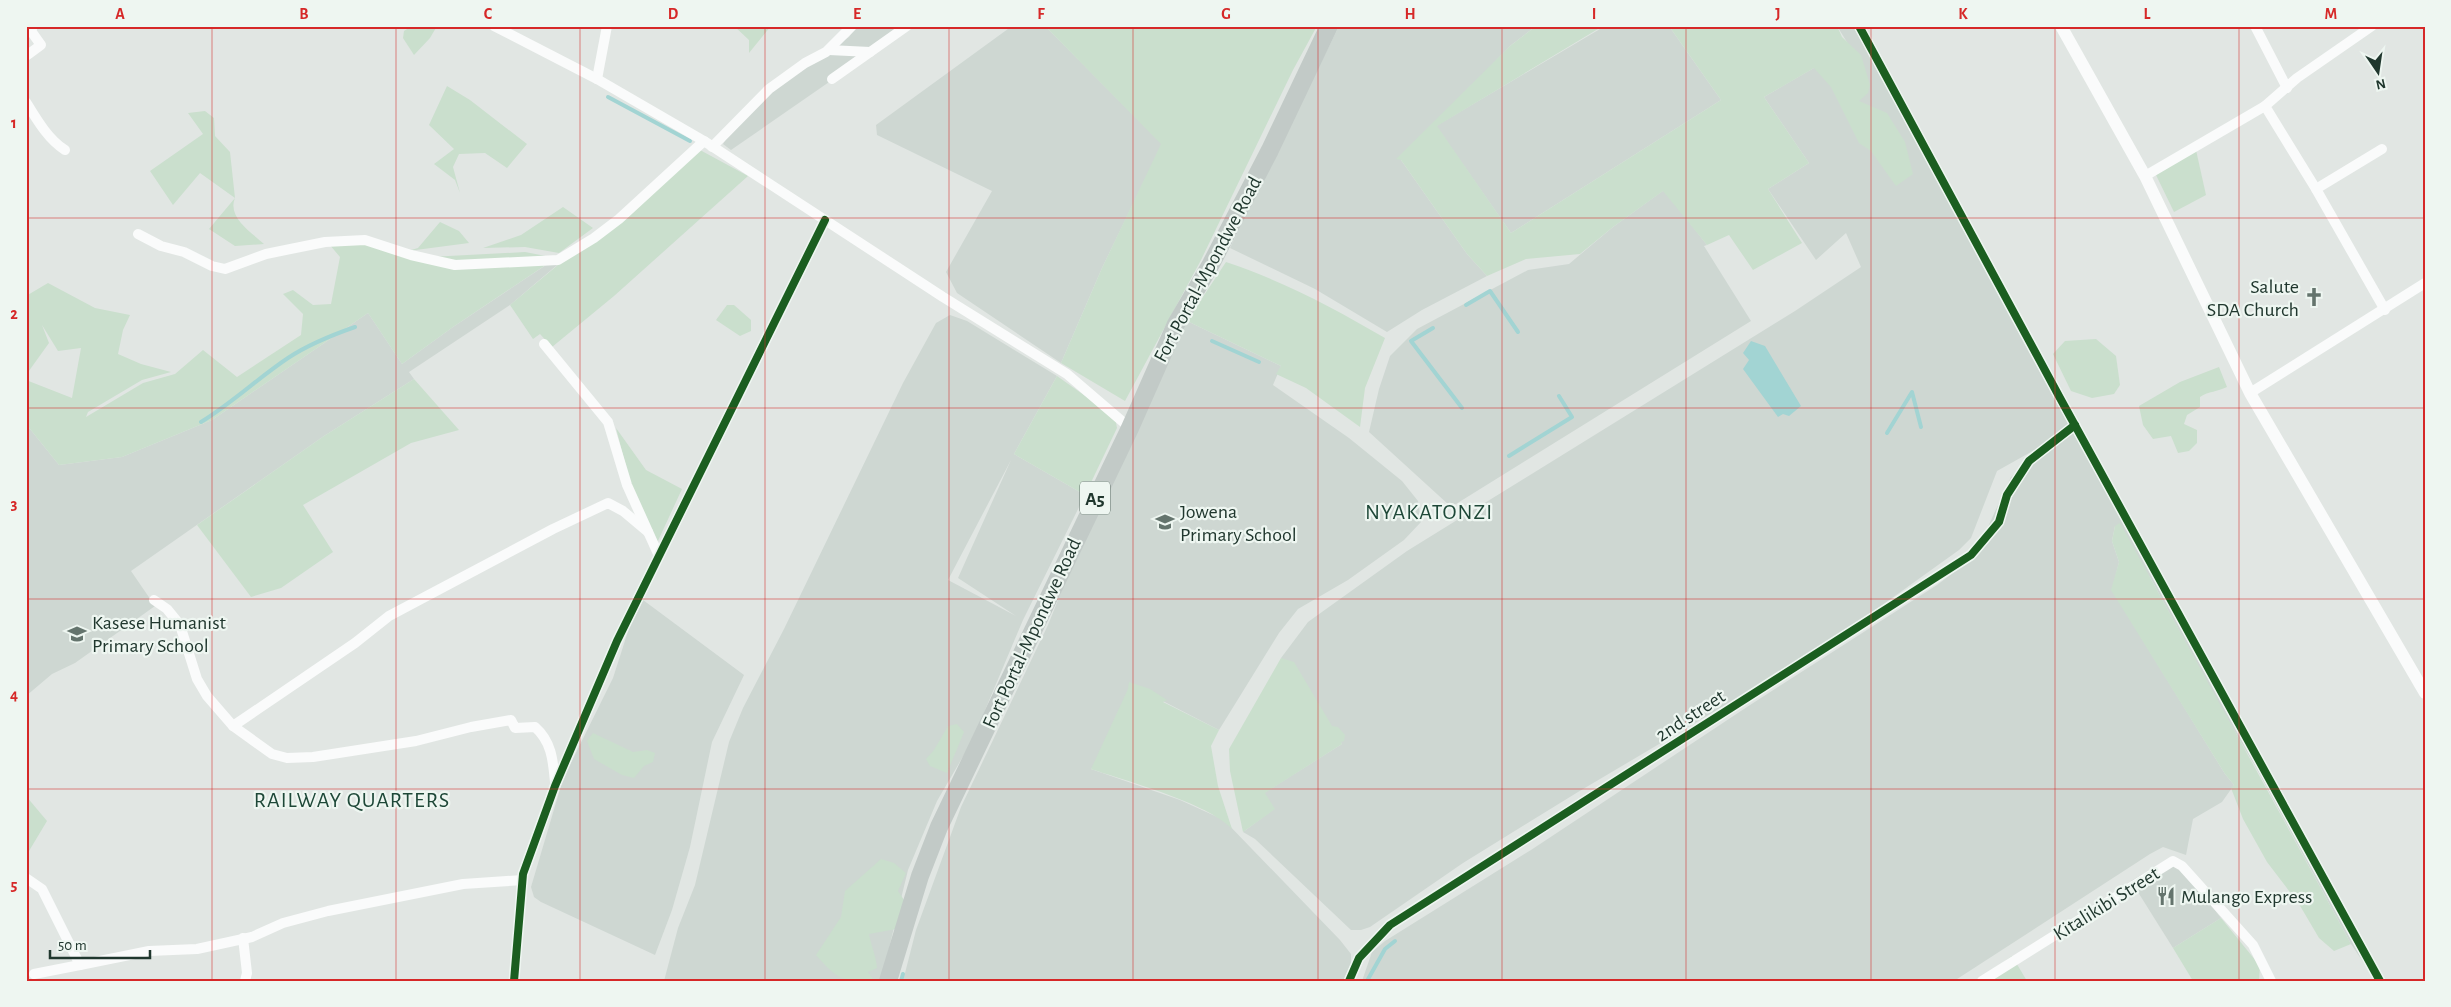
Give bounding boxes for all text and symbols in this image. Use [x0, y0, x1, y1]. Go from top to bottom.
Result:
text: A [115, 6, 125, 22]
text: B [299, 6, 309, 22]
text: C [484, 6, 493, 22]
text: D [668, 6, 679, 22]
text: E [853, 6, 861, 22]
text: F [1037, 6, 1045, 22]
text: G [1221, 6, 1231, 22]
text: H [1404, 6, 1416, 22]
text: I [1592, 6, 1596, 22]
text: J [1775, 6, 1781, 22]
text: K [1958, 6, 1968, 22]
text: L [2144, 6, 2151, 22]
text: M [2325, 6, 2337, 22]
north arrow [2354, 48, 2404, 98]
text: N [2374, 76, 2387, 92]
text: 1 [11, 115, 17, 131]
street label: Fort Portal-Mpondwe Road [1150, 173, 1265, 366]
place label: Salute SDA Church [2207, 277, 2299, 320]
church icon: Salute SDA Church [2303, 286, 2325, 308]
text: 2 [10, 306, 18, 322]
road number: A5 [1080, 482, 1110, 514]
text: 3 [11, 496, 18, 512]
district label: NYAKATONZI [1365, 501, 1493, 523]
place label: Jowena Primary School [1180, 502, 1297, 545]
school or university icon: Jowena Primary School [1154, 511, 1176, 533]
street label: Fort Portal-Mpondwe Road [979, 535, 1085, 732]
place label: Kasese Humanist Primary School [92, 613, 227, 656]
school or university icon: Kasese Humanist Primary School [66, 623, 88, 645]
street label: 2nd street [1652, 686, 1729, 746]
text: 4 [10, 687, 18, 703]
district label: RAILWAY QUARTERS [254, 789, 450, 811]
street label: Kitalikibi Street [2050, 863, 2164, 944]
text: 5 [11, 877, 18, 893]
restaurant icon: Mulango Express [2155, 885, 2177, 907]
place label: Mulango Express [2181, 887, 2313, 907]
scale bar [50, 927, 150, 959]
text: 50 m [58, 938, 87, 953]

